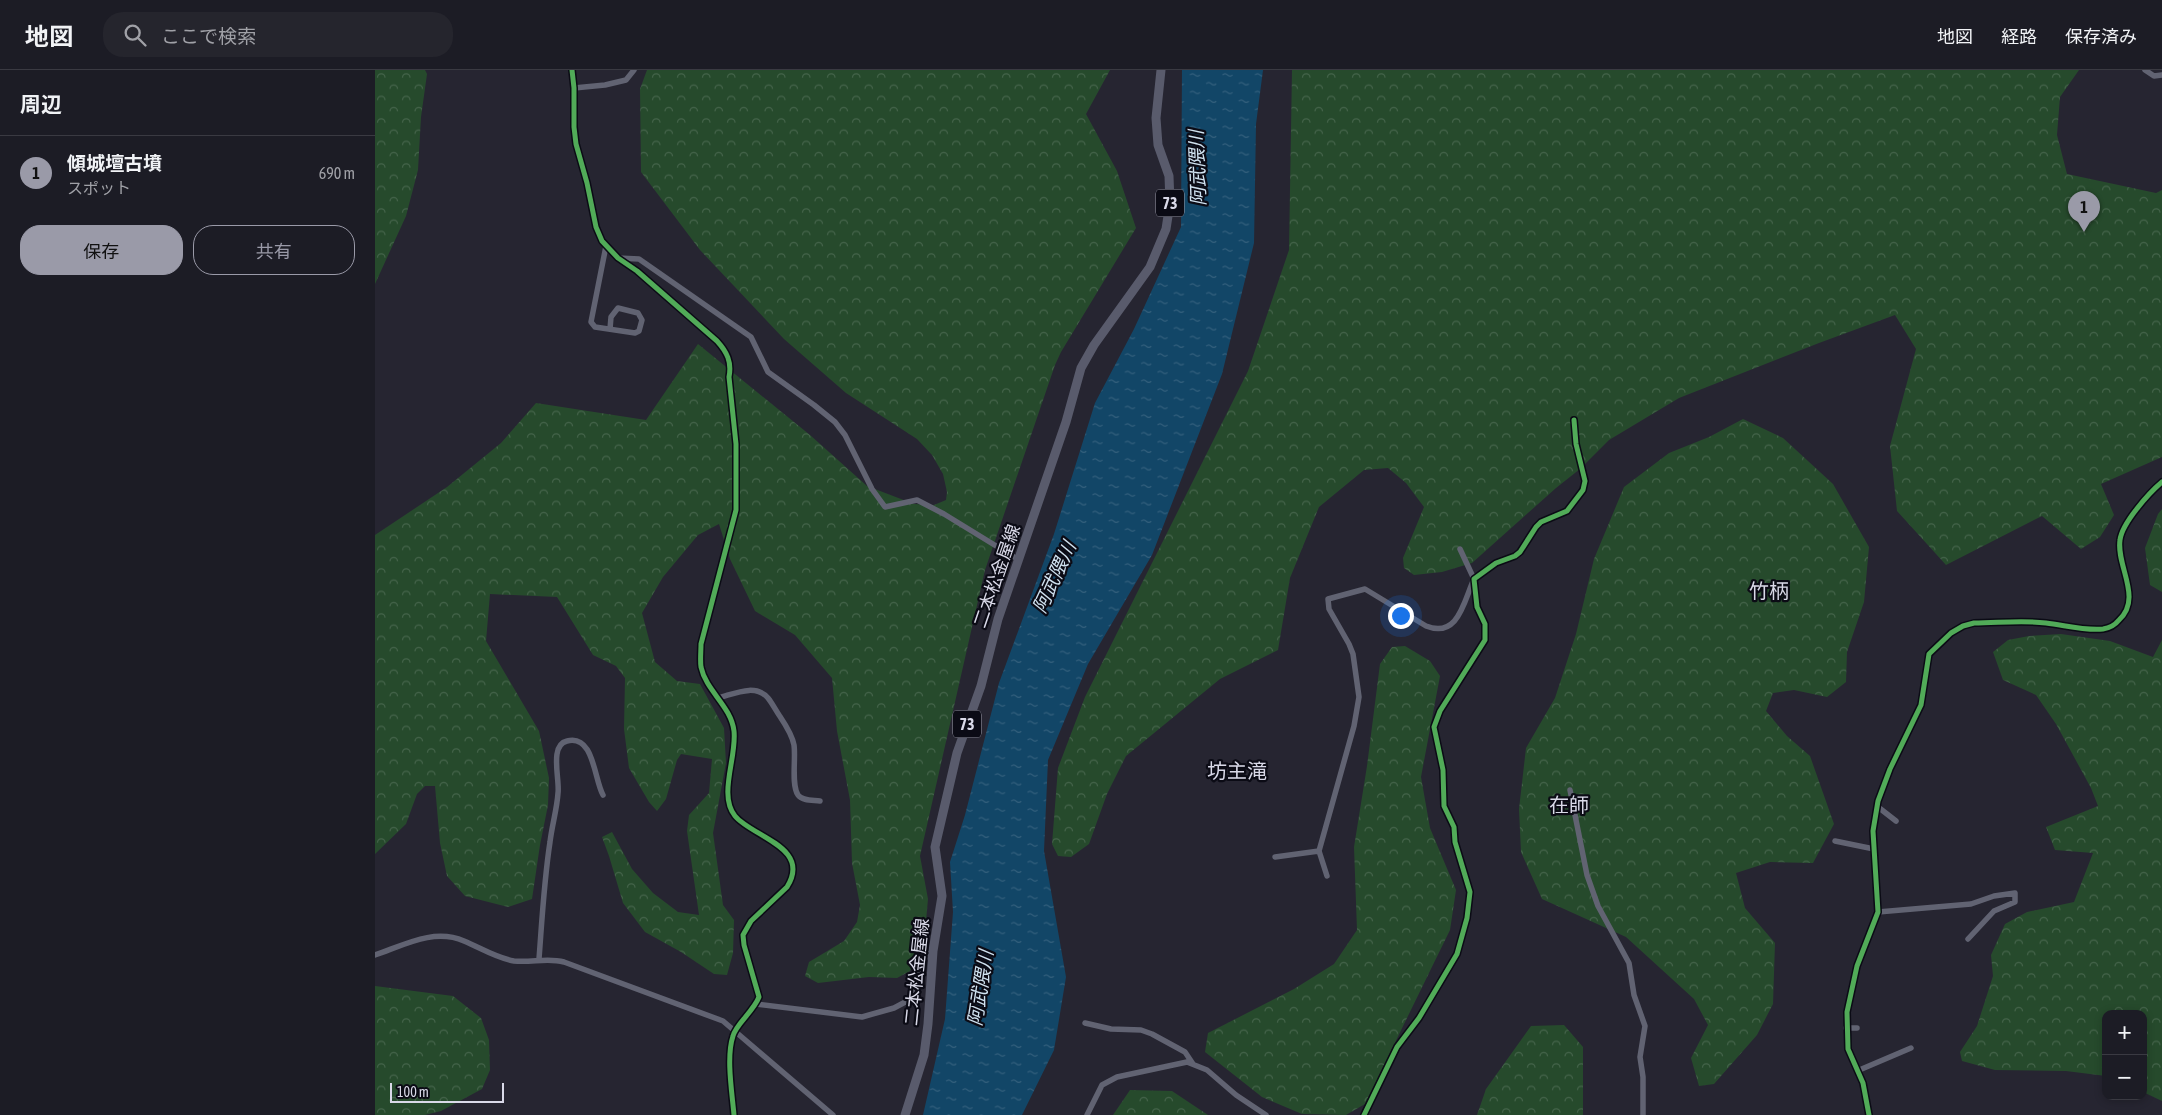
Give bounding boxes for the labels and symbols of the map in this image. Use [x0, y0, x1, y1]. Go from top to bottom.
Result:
water label: 阿武隈川 [1185, 128, 1209, 206]
road number: 73 [1156, 190, 1184, 216]
pin: 1 [2068, 191, 2100, 232]
street label: 二本松金屋線 [969, 521, 1024, 630]
water label: 阿武隈川 [1028, 536, 1081, 616]
district label: 竹柄 [1749, 579, 1789, 602]
your location [1388, 603, 1414, 629]
road number: 73 [953, 711, 981, 738]
district label: 坊主滝 [1207, 759, 1267, 782]
district label: 在師 [1549, 793, 1589, 816]
street label: 二本松金屋線 [900, 917, 933, 1027]
water label: 阿武隈川 [963, 947, 997, 1027]
scale bar [390, 1080, 504, 1103]

